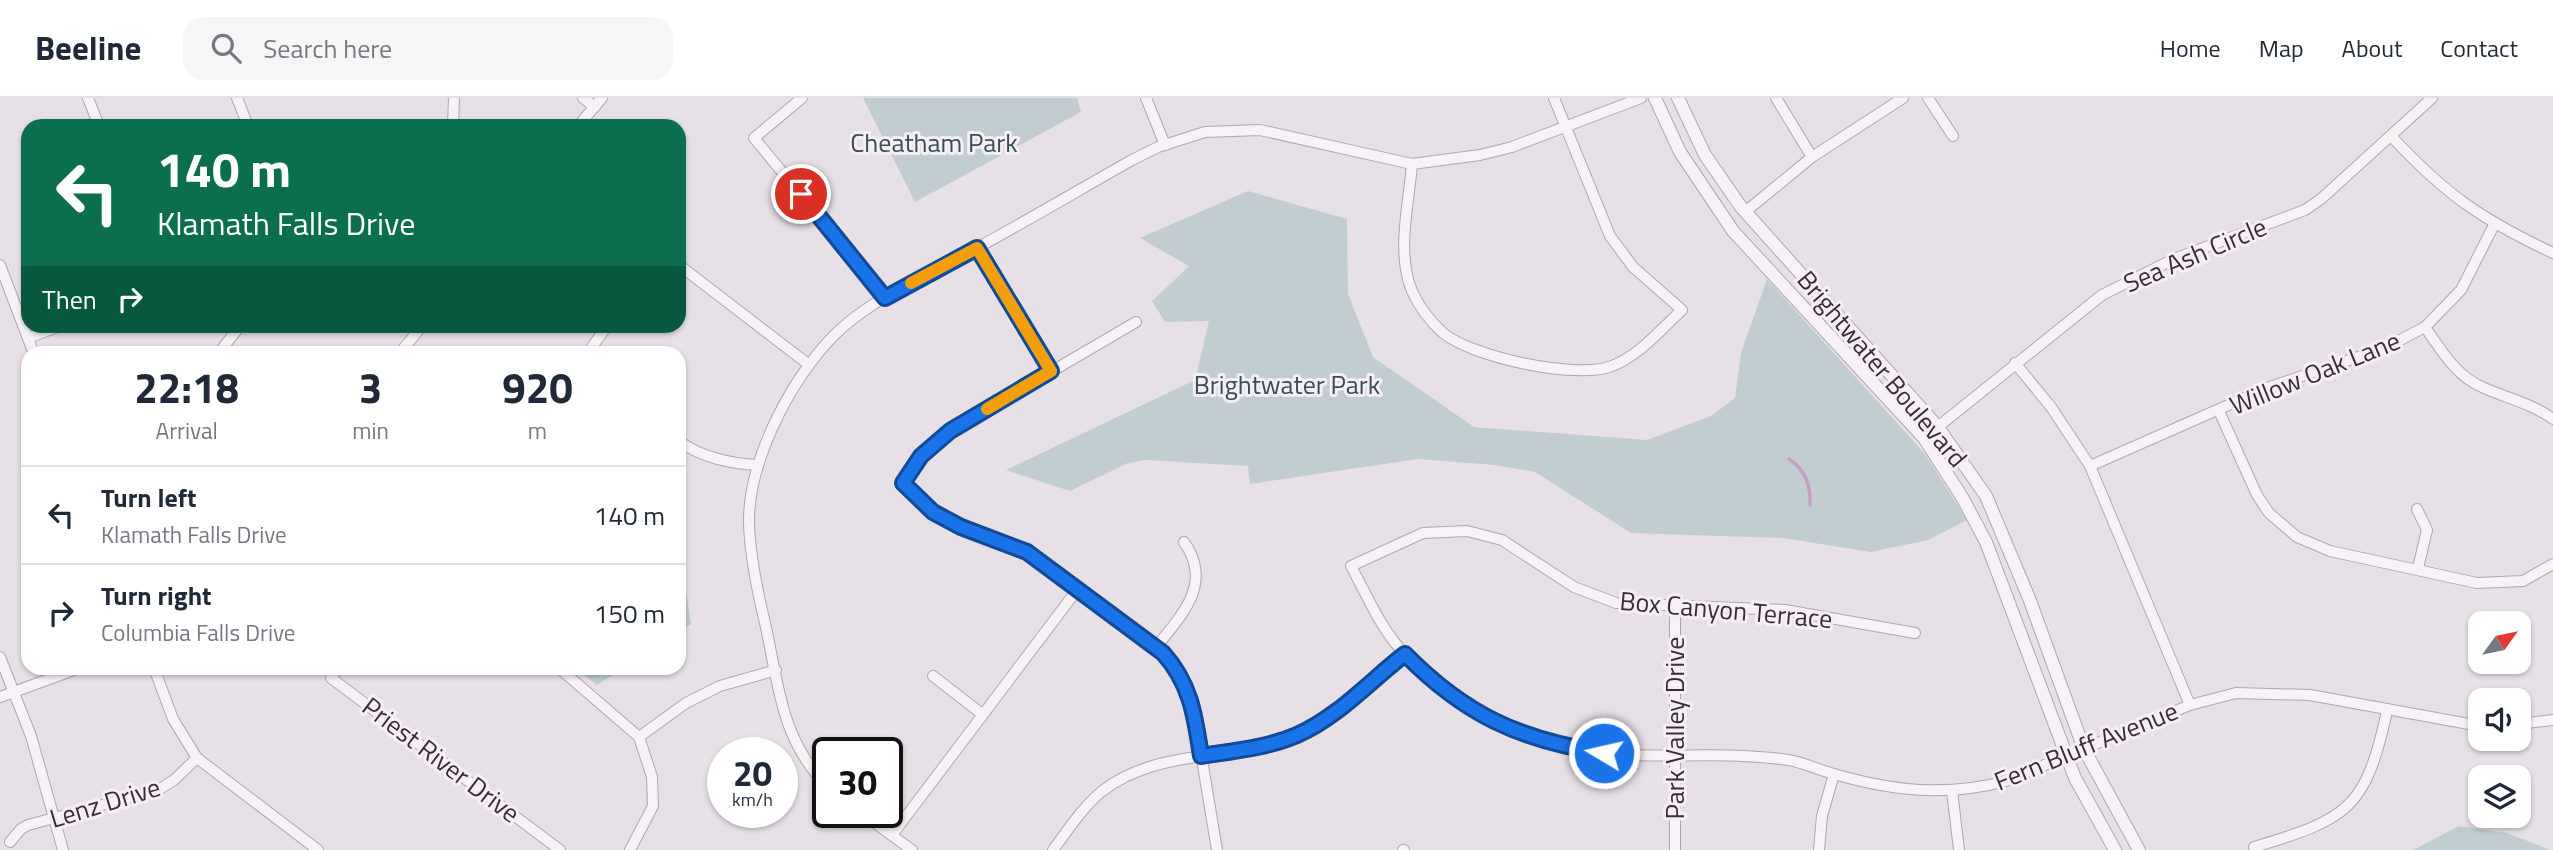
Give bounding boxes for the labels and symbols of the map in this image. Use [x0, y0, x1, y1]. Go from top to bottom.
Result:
park label: Cheatham Park [850, 123, 1018, 162]
pin [771, 164, 831, 224]
street label: Sea Ash Circle [2117, 207, 2273, 302]
street label: Brightwater Boulevard [1788, 262, 1977, 476]
street label: Willow Oak Lane [2224, 321, 2406, 424]
park label: Brightwater Park [1194, 365, 1380, 404]
street label: Box Canyon Terrace [1618, 581, 1834, 638]
north arrow [2468, 611, 2530, 674]
street label: Park Valley Drive [1655, 637, 1694, 820]
street label: Priest River Drive [354, 687, 528, 832]
street label: Fern Bluff Avenue [1988, 691, 2184, 800]
position arrow [1567, 716, 1641, 790]
speed limit sign: 30 [812, 737, 903, 828]
street label: Lenz Drive [45, 767, 165, 838]

